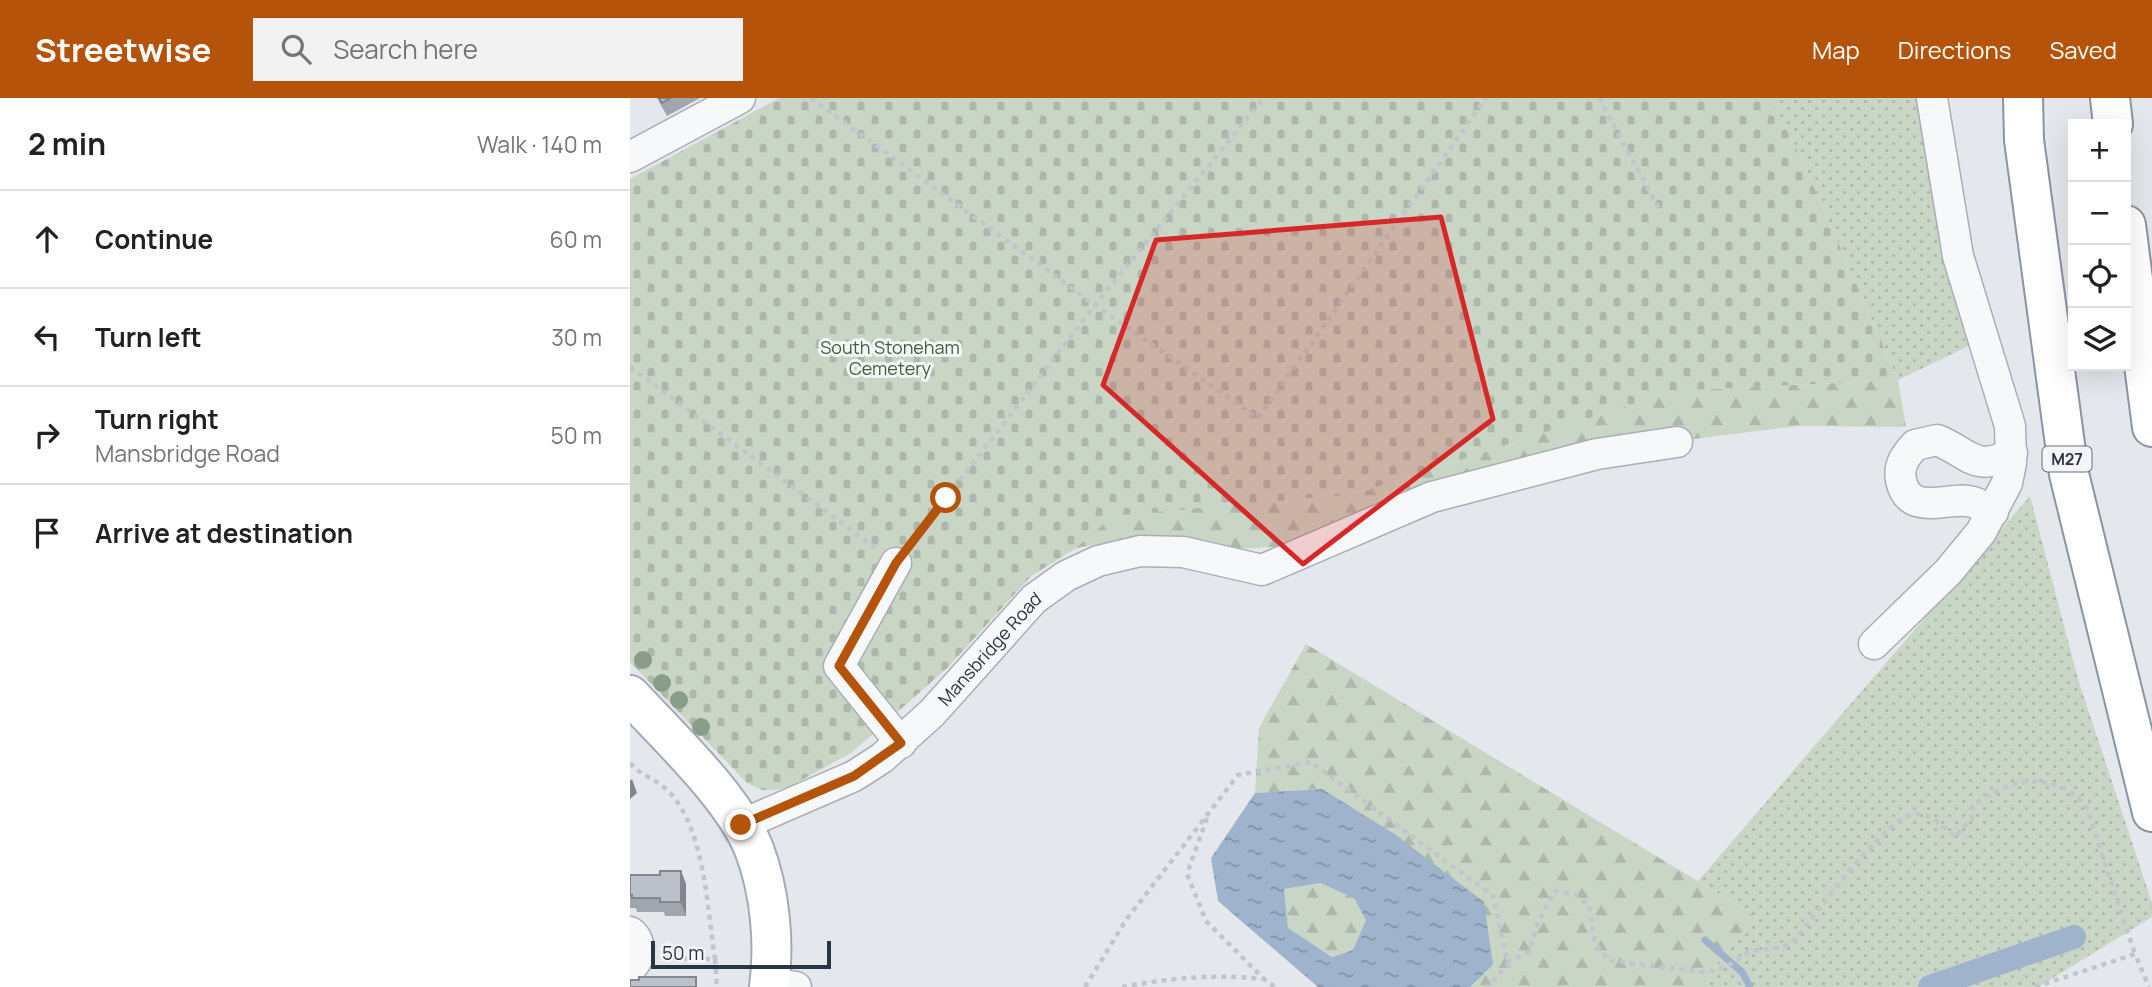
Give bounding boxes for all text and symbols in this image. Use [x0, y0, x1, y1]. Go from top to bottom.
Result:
search box [253, 18, 743, 81]
text: Streetwise [35, 27, 211, 72]
icon: search [277, 30, 315, 68]
text: Search here [333, 31, 478, 67]
text: Map [1812, 33, 1860, 66]
text: Directions [1898, 33, 2011, 66]
text: Saved [2049, 33, 2117, 66]
map controls [2068, 119, 2131, 371]
button: + [2068, 119, 2131, 182]
text: 2 min [28, 123, 106, 164]
text: Walk · 140 m [477, 128, 602, 160]
button: − [2068, 182, 2131, 245]
icon: ahead [28, 220, 66, 258]
text: Continue [95, 221, 213, 257]
text: 60 m [550, 223, 602, 255]
button: locate [2068, 245, 2131, 308]
button: layers [2068, 308, 2131, 371]
icon: left [28, 318, 66, 356]
text: Turn left [95, 319, 202, 355]
text: 30 m [551, 321, 602, 353]
park label: South Stoneham Cemetery [820, 335, 960, 380]
text: Turn right [95, 401, 219, 437]
icon: right [28, 416, 66, 454]
text: 50 m [551, 419, 602, 451]
text: Mansbridge Road [95, 437, 280, 469]
road number: M27 [2042, 446, 2092, 472]
route start [930, 482, 961, 513]
icon: arrive [28, 514, 66, 552]
text: Arrive at destination [95, 515, 353, 551]
street label: Mansbridge Road [932, 586, 1046, 711]
route end [725, 809, 756, 840]
scale bar [651, 938, 831, 970]
text: 50 m [662, 940, 704, 966]

